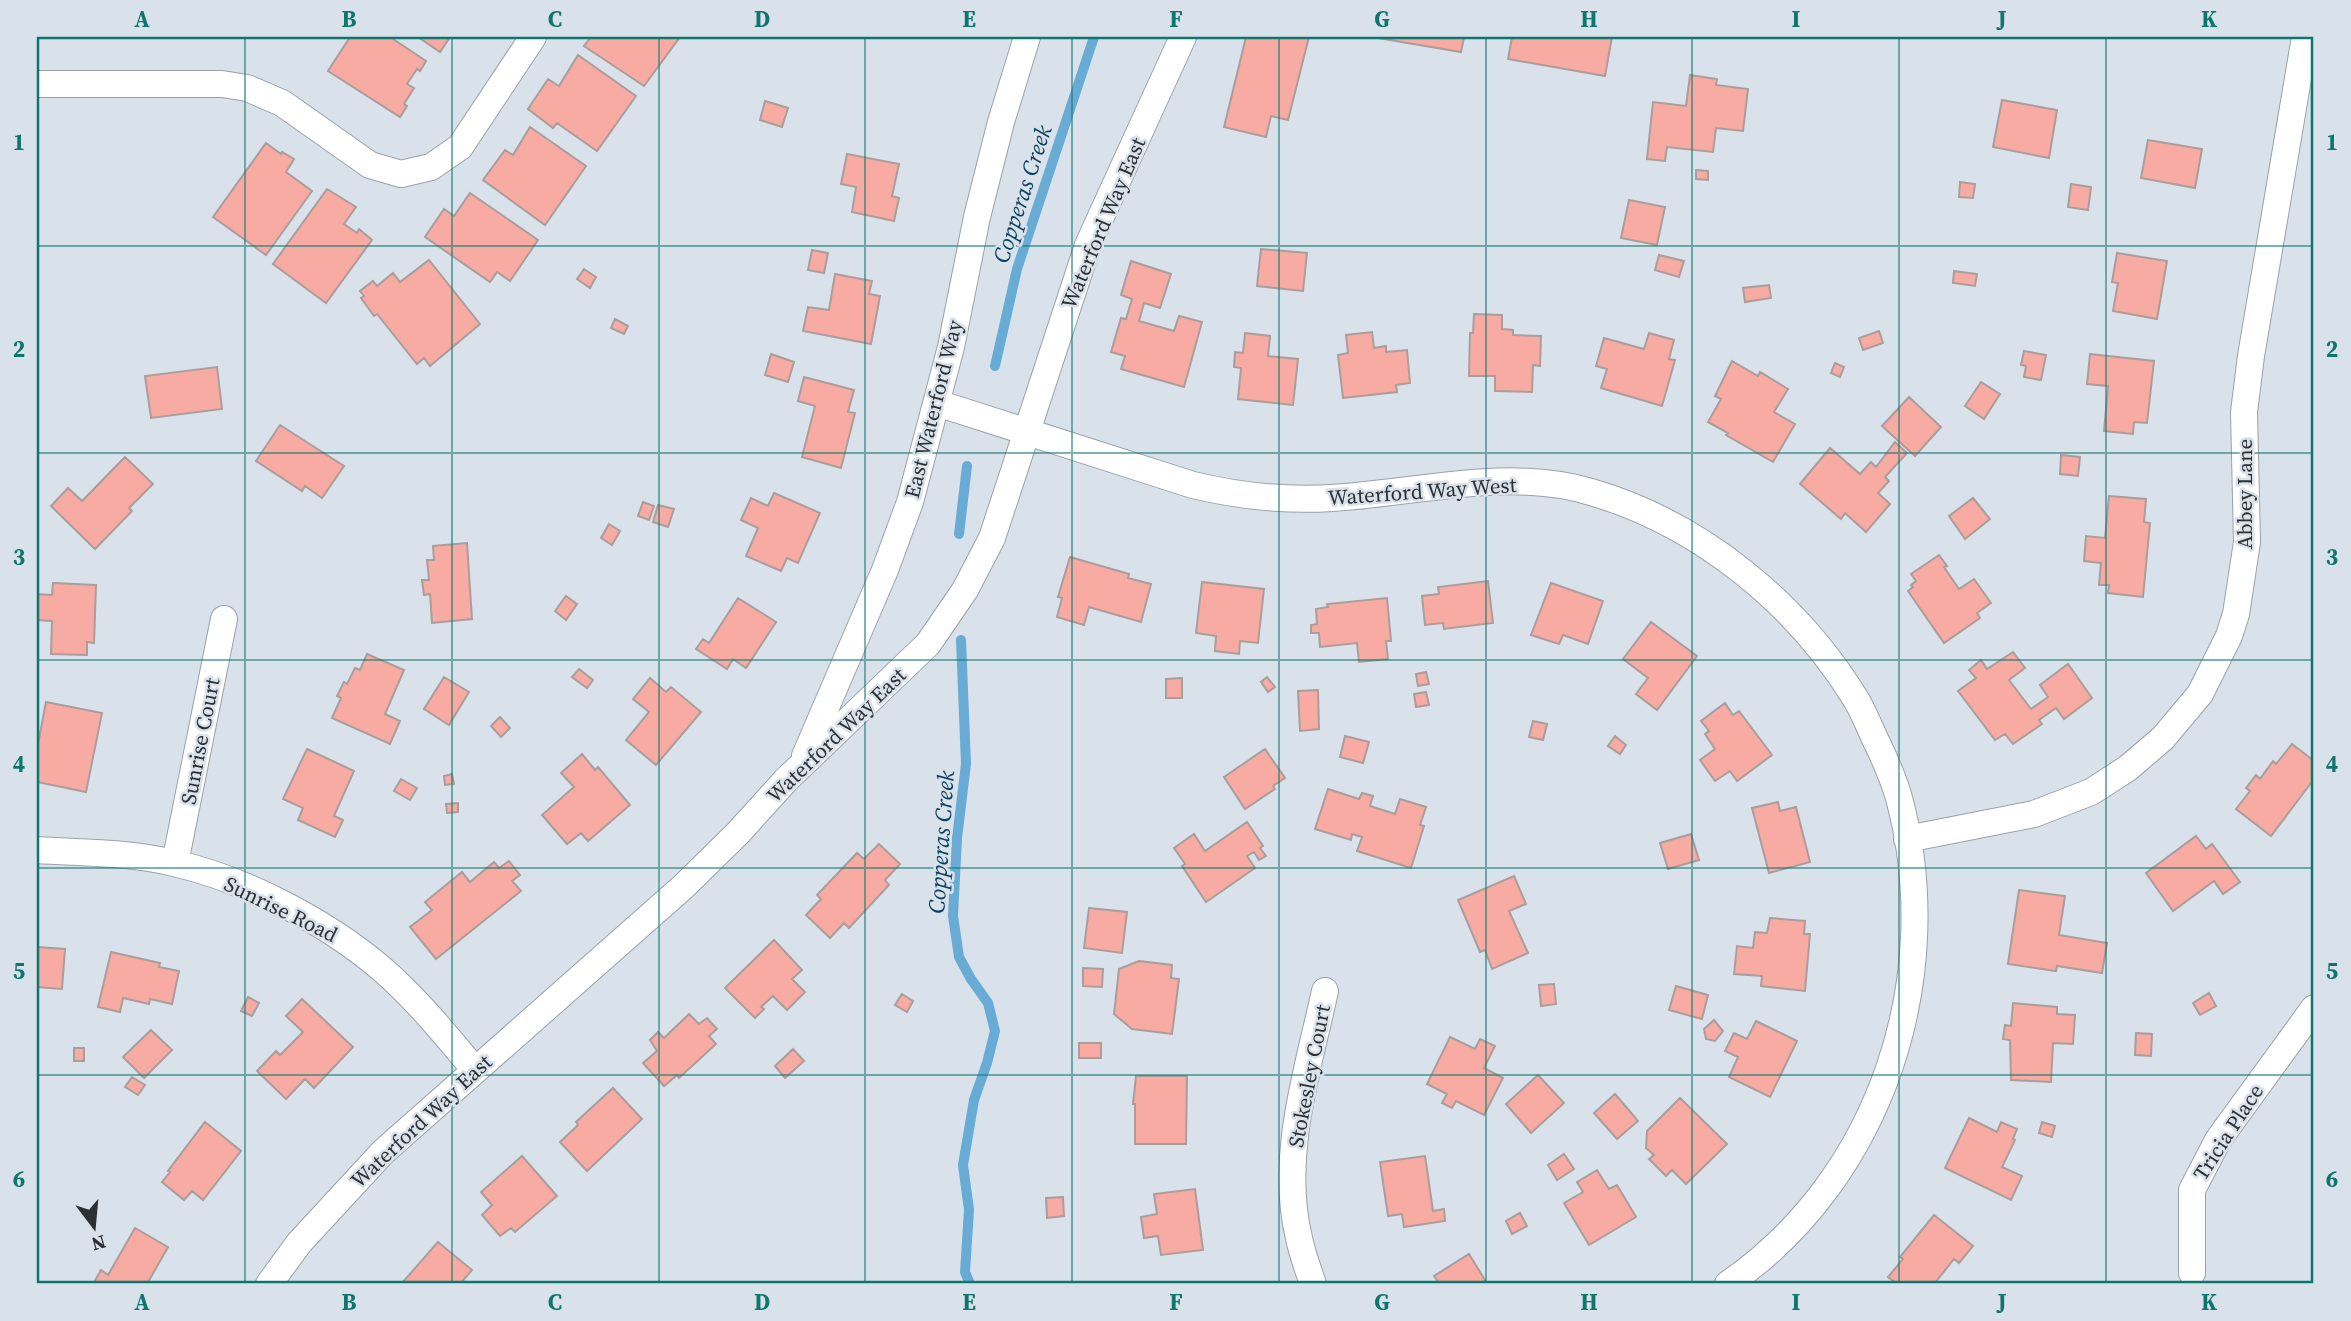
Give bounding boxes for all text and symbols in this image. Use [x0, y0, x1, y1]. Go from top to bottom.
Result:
text: A [134, 3, 150, 35]
text: B [342, 3, 357, 35]
text: C [548, 3, 562, 35]
text: D [754, 3, 770, 35]
text: E [962, 3, 976, 35]
text: F [1169, 3, 1183, 35]
text: G [1374, 3, 1390, 35]
text: H [1580, 3, 1598, 35]
text: I [1792, 3, 1801, 35]
text: J [1995, 3, 2007, 35]
text: K [2201, 3, 2217, 35]
water label: Copperas Creek [985, 121, 1059, 267]
text: 1 [13, 126, 25, 158]
text: 1 [2326, 126, 2338, 158]
street label: Waterford Way East [1054, 133, 1152, 313]
street label: East Waterford Way [897, 317, 969, 501]
text: 2 [13, 333, 25, 365]
text: 2 [2326, 333, 2338, 365]
street label: Abbey Lane [2230, 439, 2259, 549]
street label: Waterford Way West [1327, 470, 1517, 512]
text: 3 [13, 541, 25, 573]
text: 3 [2326, 541, 2338, 573]
street label: Waterford Way East [760, 661, 912, 809]
street label: Sunrise Court [174, 675, 227, 807]
text: 4 [13, 748, 25, 780]
text: 4 [2326, 748, 2338, 780]
water label: Copperas Creek [920, 769, 962, 915]
street label: Sunrise Road [219, 869, 343, 949]
text: 5 [13, 955, 25, 987]
text: 5 [2326, 955, 2338, 987]
street label: Stokesley Court [1281, 1002, 1337, 1150]
street label: Waterford Way East [344, 1048, 498, 1194]
street label: Tricia Place [2186, 1078, 2270, 1186]
text: 6 [13, 1163, 25, 1195]
text: 6 [2326, 1163, 2338, 1195]
north arrow [60, 1192, 130, 1262]
text: N [88, 1229, 109, 1258]
text: A [134, 1286, 150, 1318]
text: B [342, 1286, 357, 1318]
text: C [548, 1286, 562, 1318]
text: D [754, 1286, 770, 1318]
text: E [962, 1286, 976, 1318]
text: F [1169, 1286, 1183, 1318]
text: G [1374, 1286, 1390, 1318]
text: H [1580, 1286, 1598, 1318]
text: I [1792, 1286, 1801, 1318]
text: J [1995, 1286, 2007, 1318]
text: K [2201, 1286, 2217, 1318]

